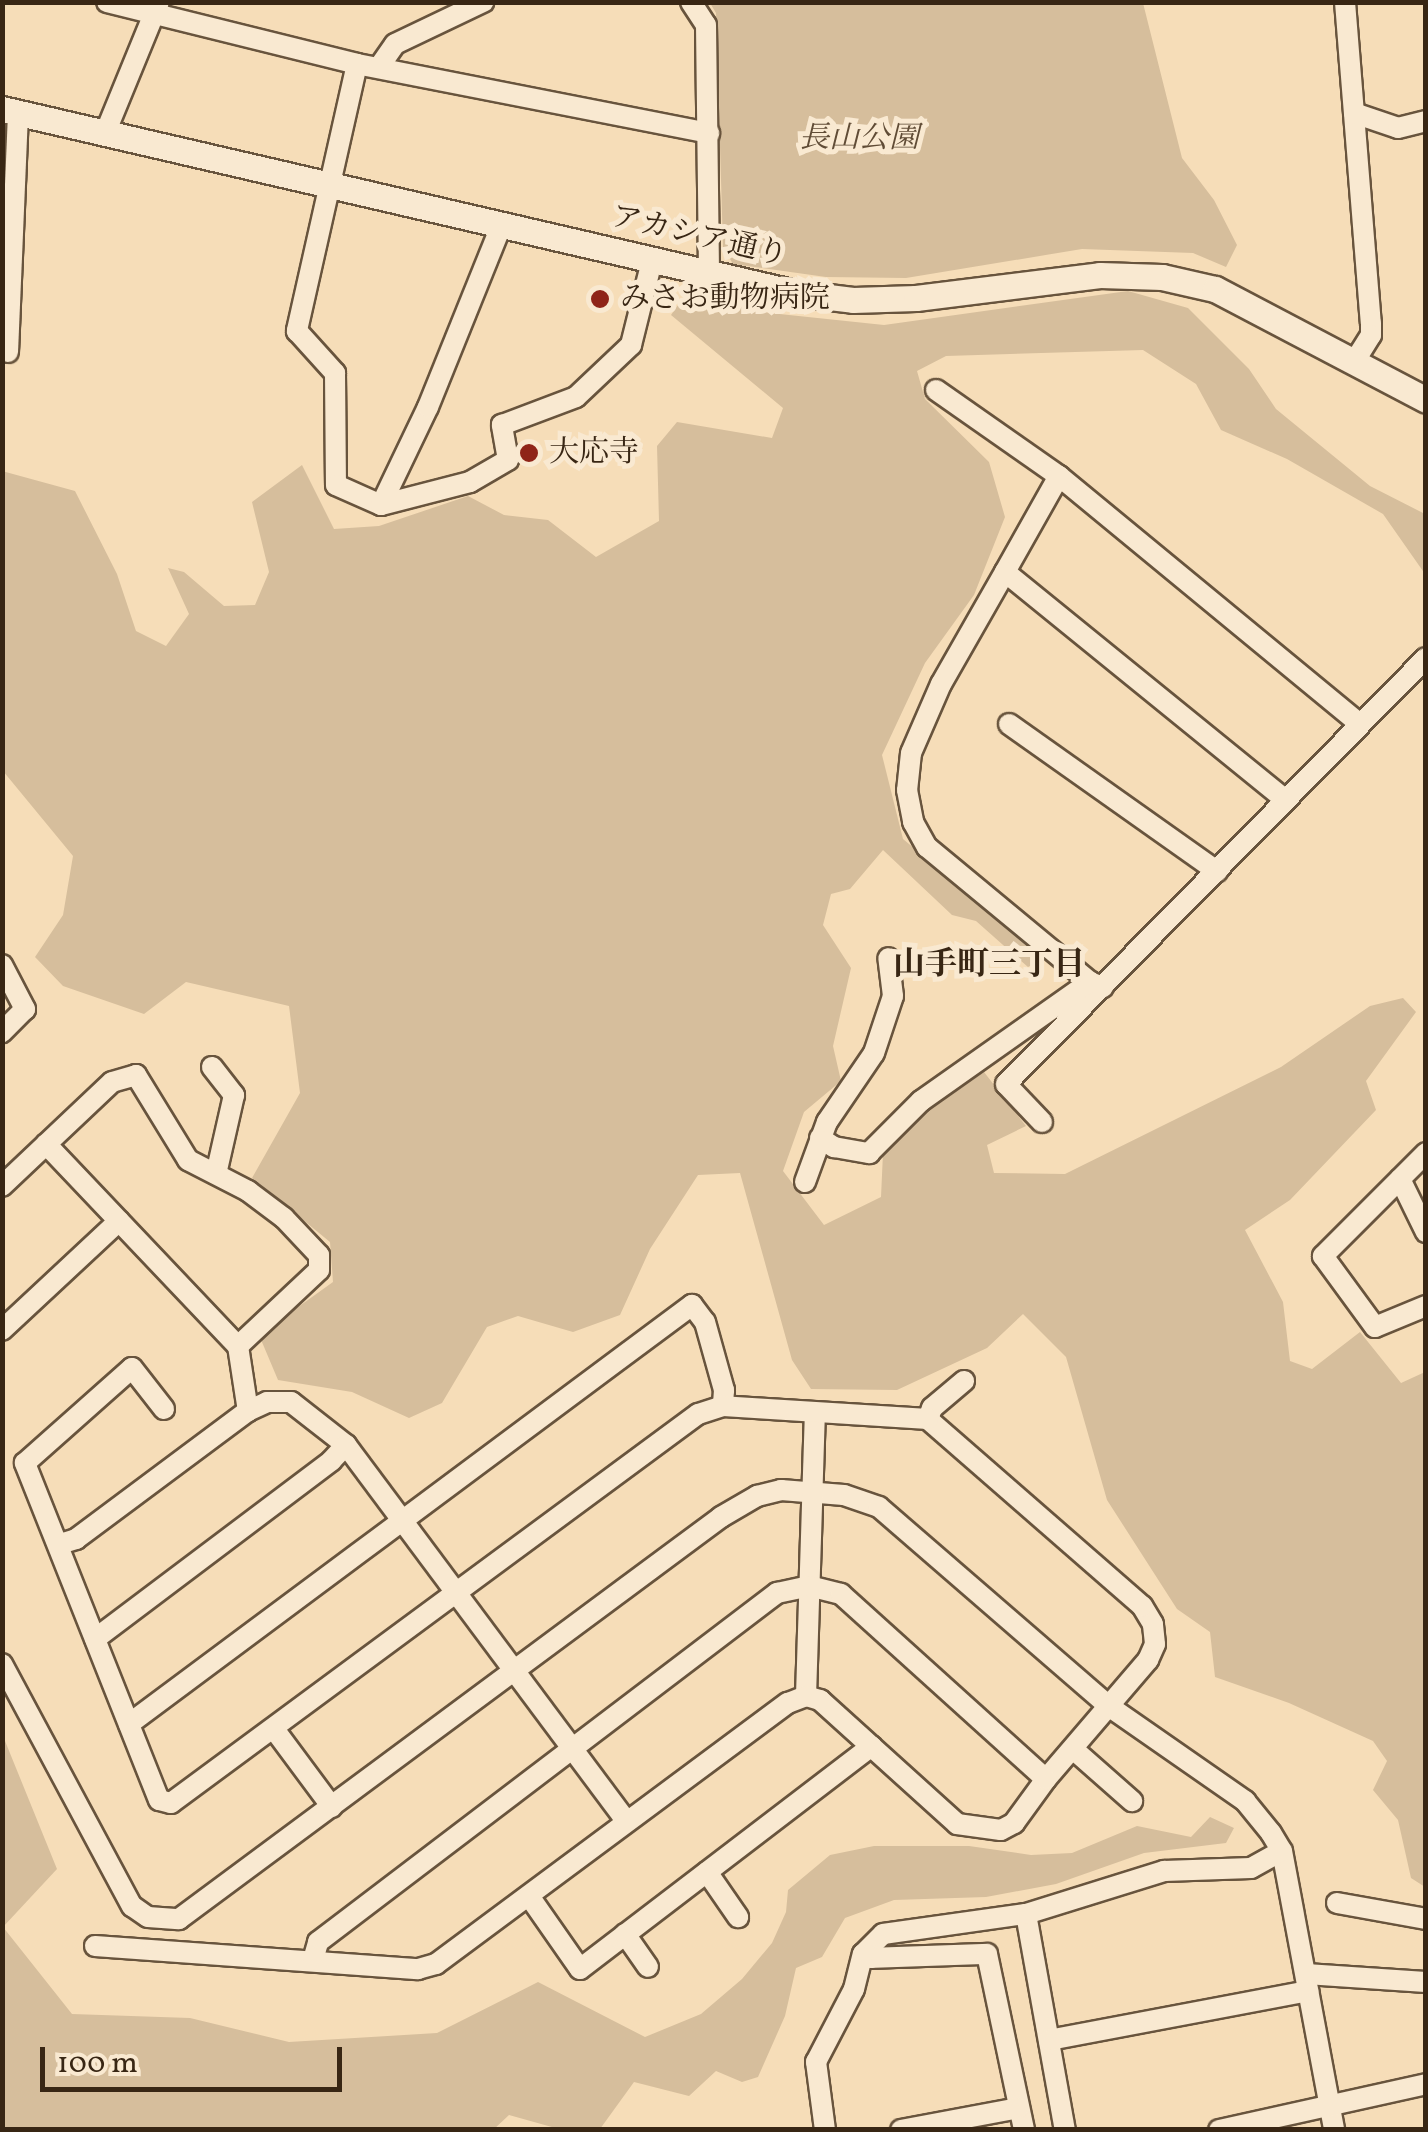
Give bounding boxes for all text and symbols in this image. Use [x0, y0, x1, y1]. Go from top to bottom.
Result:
park label: 長山公園 [799, 121, 919, 157]
street label: アカシア通り [607, 199, 791, 275]
place label: みさお動物病院 [620, 281, 830, 317]
marker: みさお動物病院 [589, 288, 611, 310]
place label: 大応寺 [549, 435, 639, 471]
marker: 大応寺 [518, 442, 540, 464]
district label: 山手町三丁目 [893, 947, 1085, 985]
scale bar [45, 2027, 348, 2089]
text: 100 m [57, 2043, 138, 2085]

